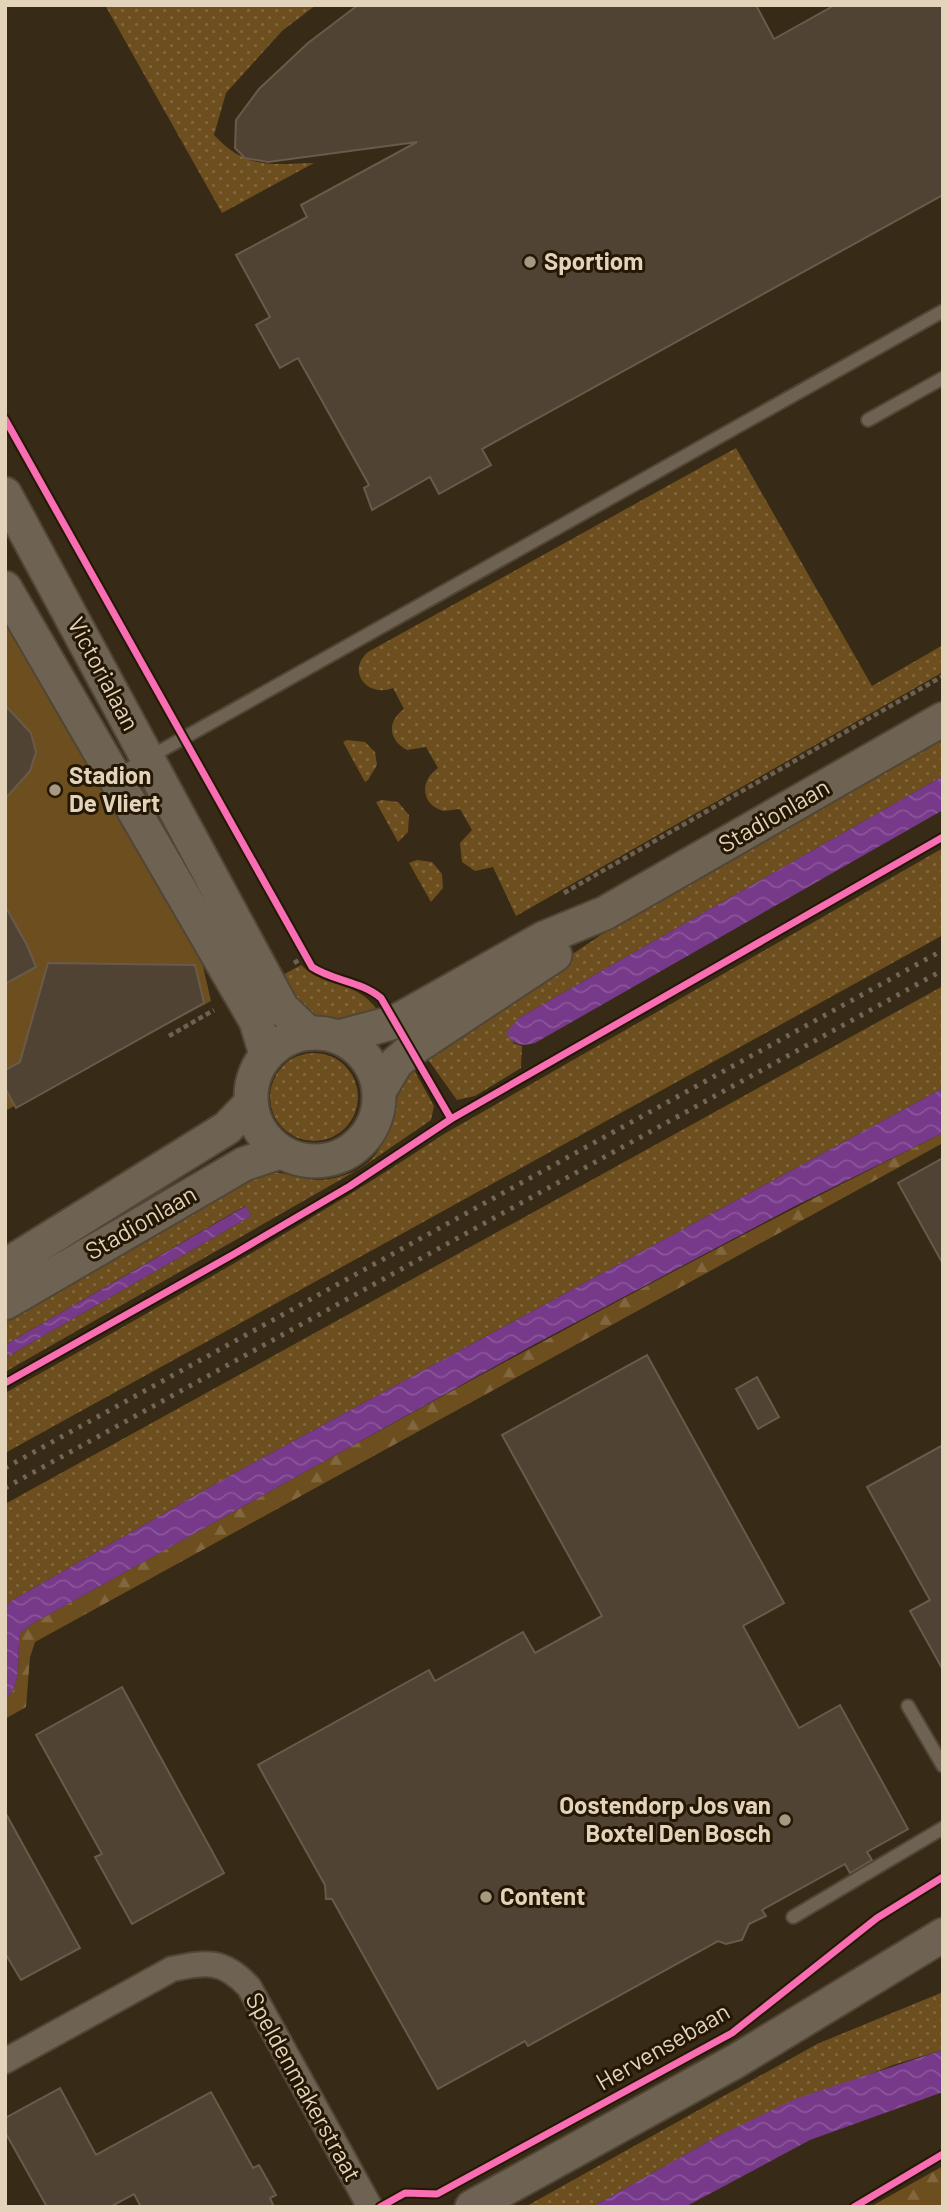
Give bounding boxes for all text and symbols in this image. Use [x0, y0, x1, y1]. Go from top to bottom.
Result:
place label: Sportiom [544, 246, 643, 275]
marker: Sportiom [522, 254, 538, 270]
street label: Victorialaan [62, 612, 146, 735]
place label: Stadion De Vliert [69, 760, 160, 817]
street label: Stadionlaan [713, 771, 834, 858]
marker: Stadion De Vliert [47, 782, 63, 798]
street label: Stadionlaan [80, 1178, 201, 1265]
place label: Oostendorp Jos van Boxtel Den Bosch [559, 1790, 771, 1847]
marker: Oostendorp Jos van Boxtel Den Bosch [777, 1812, 793, 1828]
place label: Content [500, 1881, 585, 1910]
marker: Content [478, 1889, 494, 1905]
street label: Speldenmakerstraat [240, 1987, 368, 2186]
street label: Hervensebaan [590, 1996, 734, 2096]

